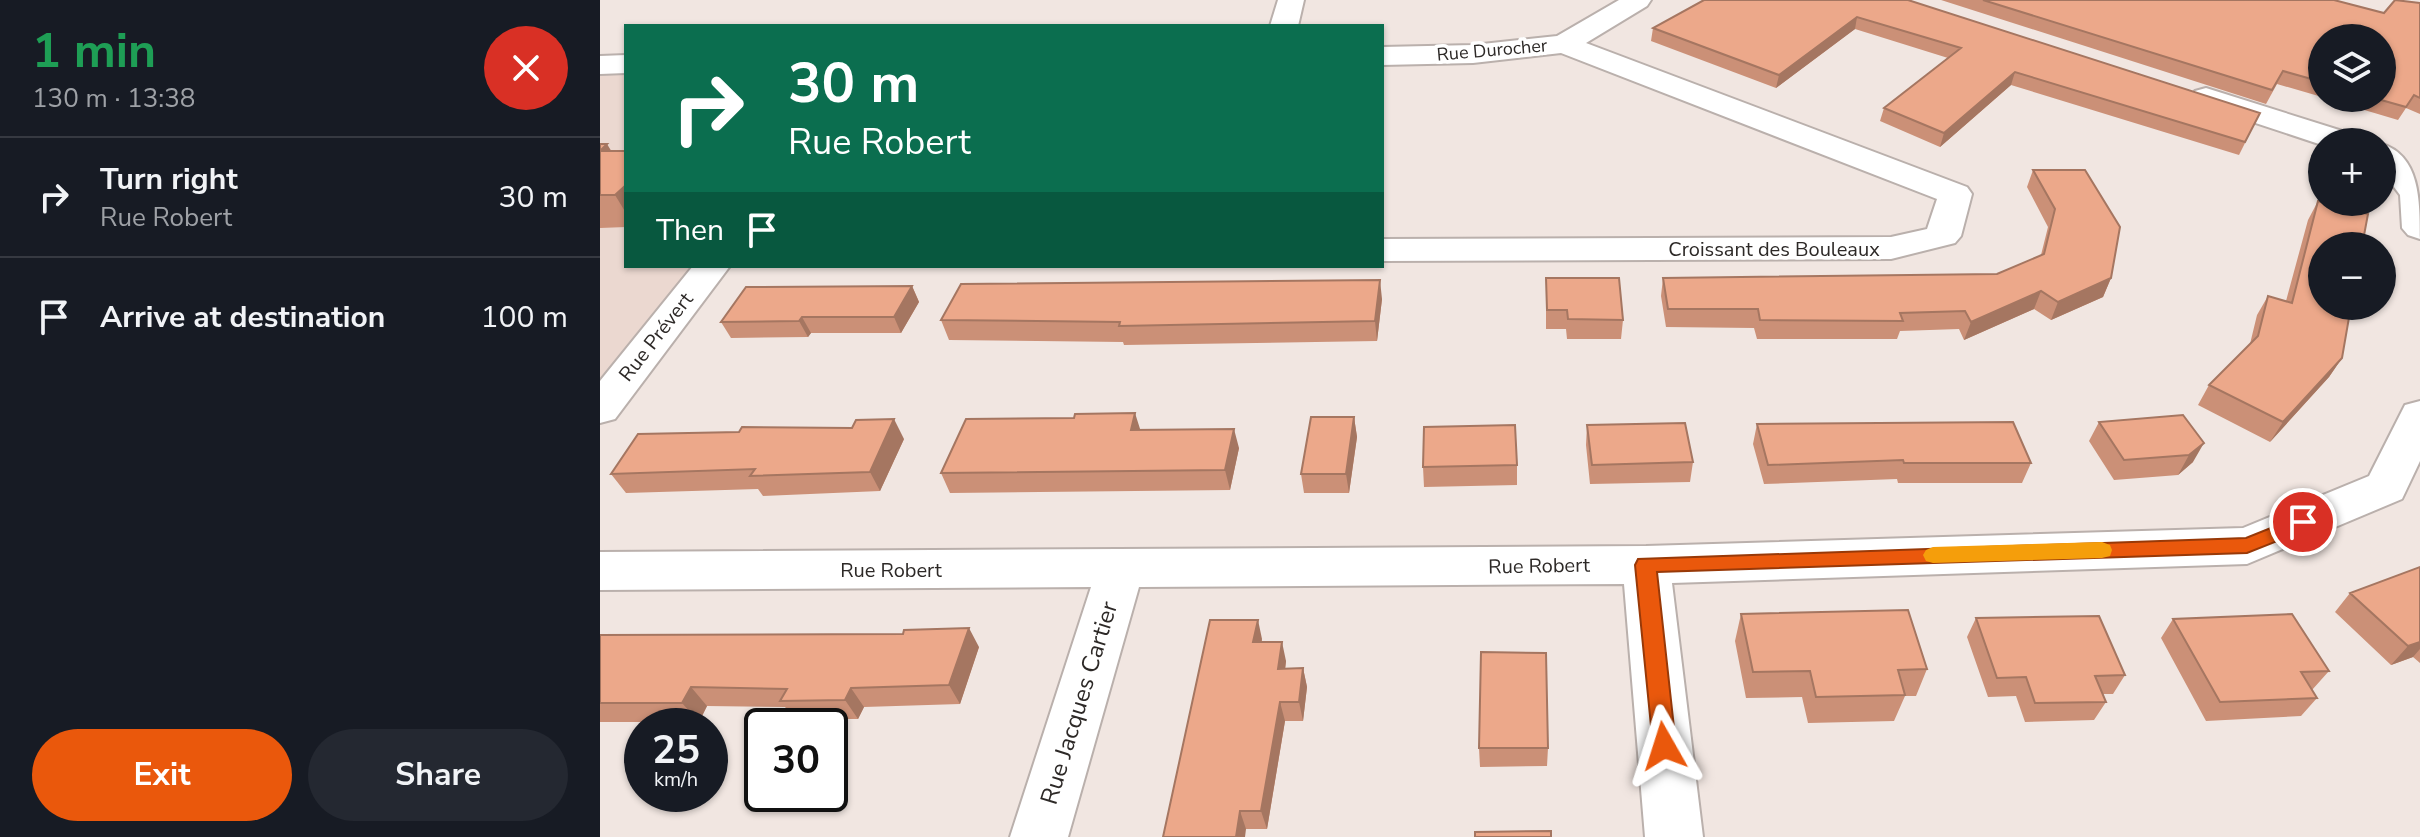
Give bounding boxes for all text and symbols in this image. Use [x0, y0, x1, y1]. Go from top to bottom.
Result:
text: 1 min [32, 18, 156, 84]
map controls [2308, 24, 2396, 320]
button: layers [2308, 24, 2396, 112]
button: close [484, 26, 568, 110]
street label: Rue Durocher [1436, 33, 1549, 67]
text: 30 m [788, 45, 919, 122]
icon: right [656, 56, 760, 160]
text: 130 m · 13:38 [32, 81, 195, 116]
text: Rue Robert [788, 118, 971, 167]
button: + [2308, 128, 2396, 216]
text: Turn right [100, 159, 238, 200]
icon: right [32, 175, 76, 219]
text: 30 m [499, 177, 568, 218]
text: Rue Robert [100, 200, 232, 235]
icon: arrive [740, 208, 784, 252]
text: Then [656, 210, 724, 251]
button: − [2308, 232, 2396, 320]
street label: Croissant des Bouleaux [1668, 236, 1880, 263]
street label: Rue Prévert [613, 286, 700, 387]
icon: arrive [32, 295, 76, 339]
text: Arrive at destination [100, 297, 385, 338]
text: 100 m [481, 297, 568, 338]
pin [2269, 488, 2337, 556]
icon: arrive [2281, 500, 2325, 544]
street label: Rue Robert [1488, 552, 1591, 580]
street label: Rue Robert [840, 557, 943, 584]
street label: Rue Jacques Cartier [1033, 597, 1125, 808]
position arrow [1622, 704, 1706, 788]
speed limit sign: 30 [744, 708, 848, 812]
text: 25 [652, 723, 700, 777]
button: Exit [32, 729, 292, 821]
button: Share [308, 729, 568, 821]
text: km/h [654, 766, 698, 793]

